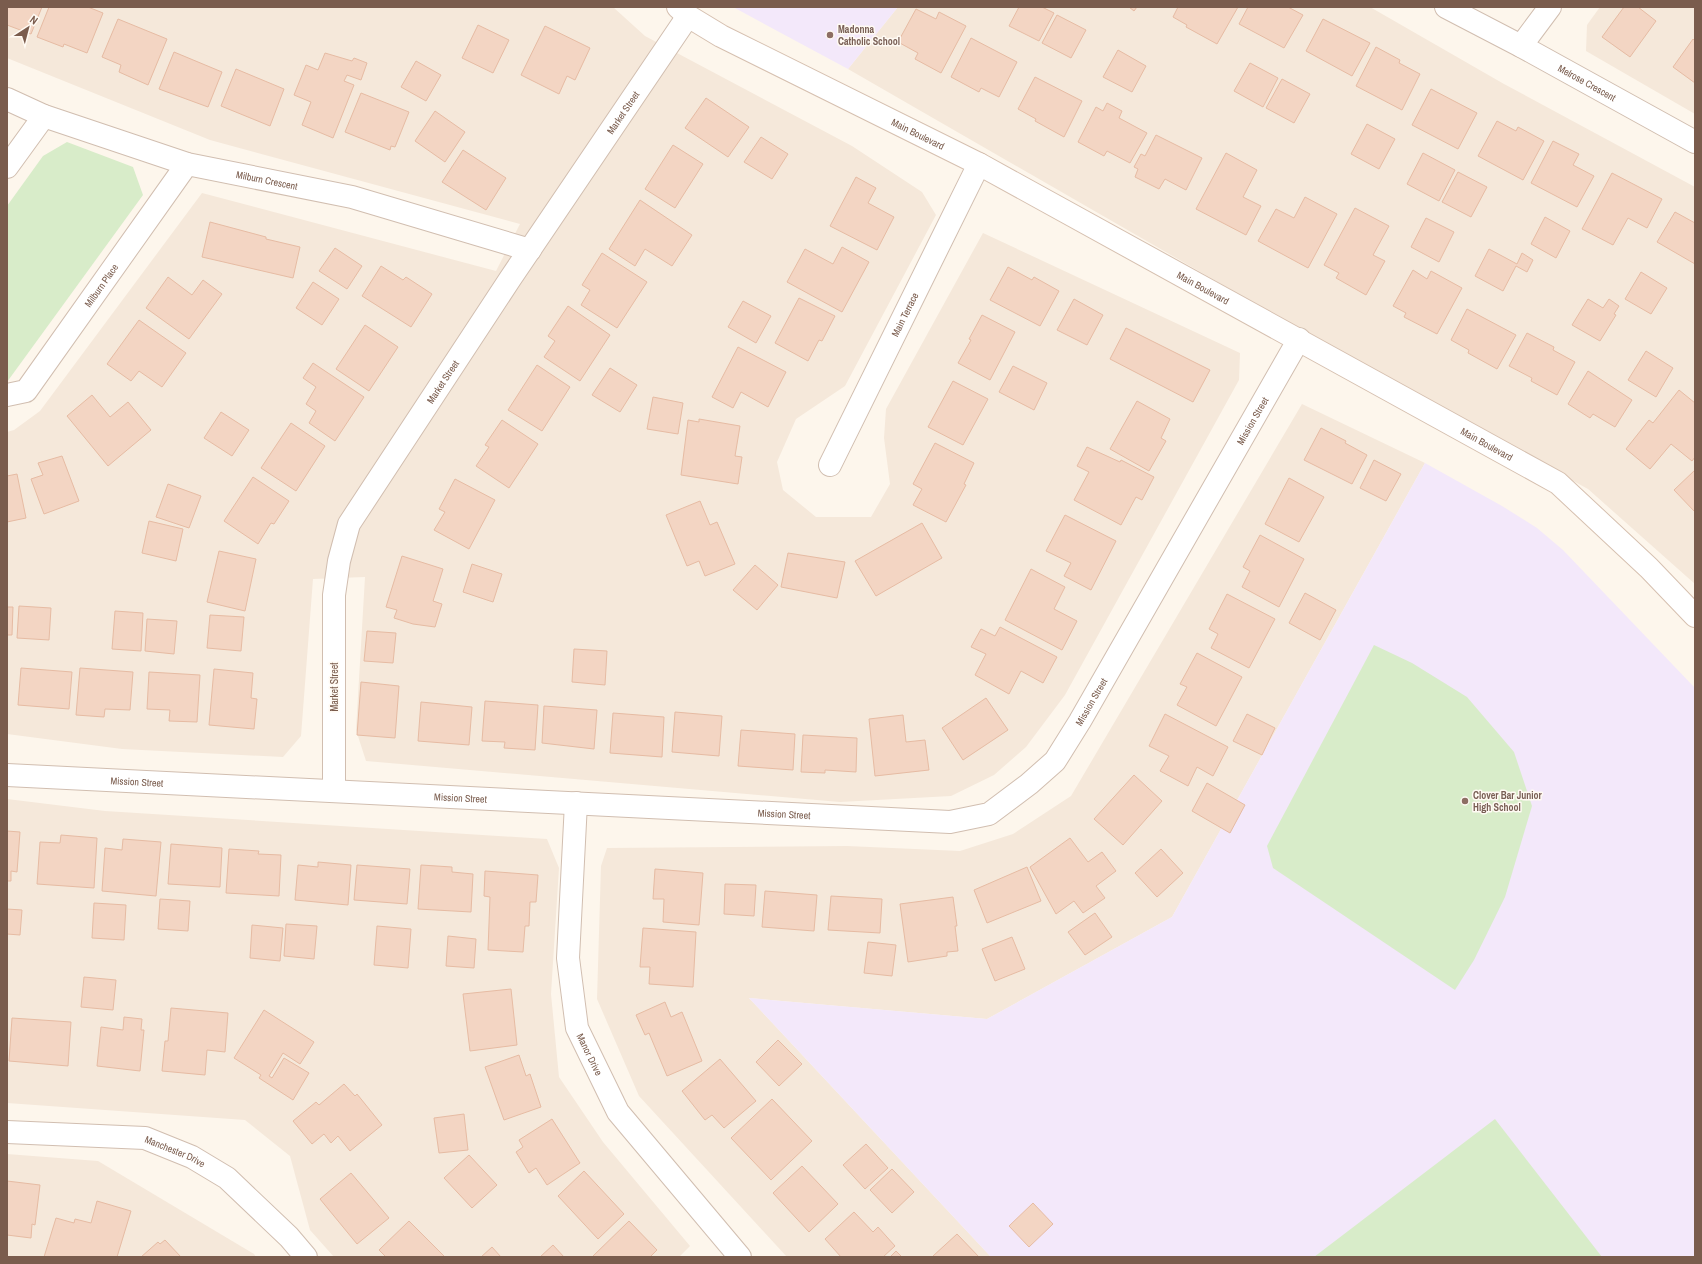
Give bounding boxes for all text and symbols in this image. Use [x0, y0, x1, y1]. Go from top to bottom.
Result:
north arrow [8, 8, 48, 48]
text: N [27, 12, 41, 27]
place label: Madonna Catholic School [838, 23, 900, 48]
marker: Madonna Catholic School [825, 30, 835, 40]
street label: Melrose Crescent [1556, 62, 1619, 104]
street label: Market Street [604, 88, 643, 137]
street label: Main Boulevard [889, 116, 946, 153]
street label: Milburn Crescent [235, 168, 299, 193]
street label: Milburn Place [82, 261, 121, 310]
street label: Main Boulevard [1175, 268, 1231, 308]
street label: Main Terrace [889, 290, 922, 339]
street label: Market Street [424, 357, 462, 406]
street label: Mission Street [1234, 394, 1272, 447]
street label: Main Boulevard [1458, 425, 1515, 464]
street label: Market Street [328, 662, 341, 712]
street label: Mission Street [1073, 675, 1111, 728]
street label: Mission Street [110, 774, 164, 790]
place label: Clover Bar Junior High School [1473, 789, 1543, 814]
street label: Mission Street [434, 790, 488, 806]
marker: Clover Bar Junior High School [1460, 796, 1470, 806]
street label: Mission Street [757, 806, 811, 822]
street label: Manor Drive [574, 1031, 605, 1078]
street label: Manchester Drive [143, 1133, 208, 1171]

